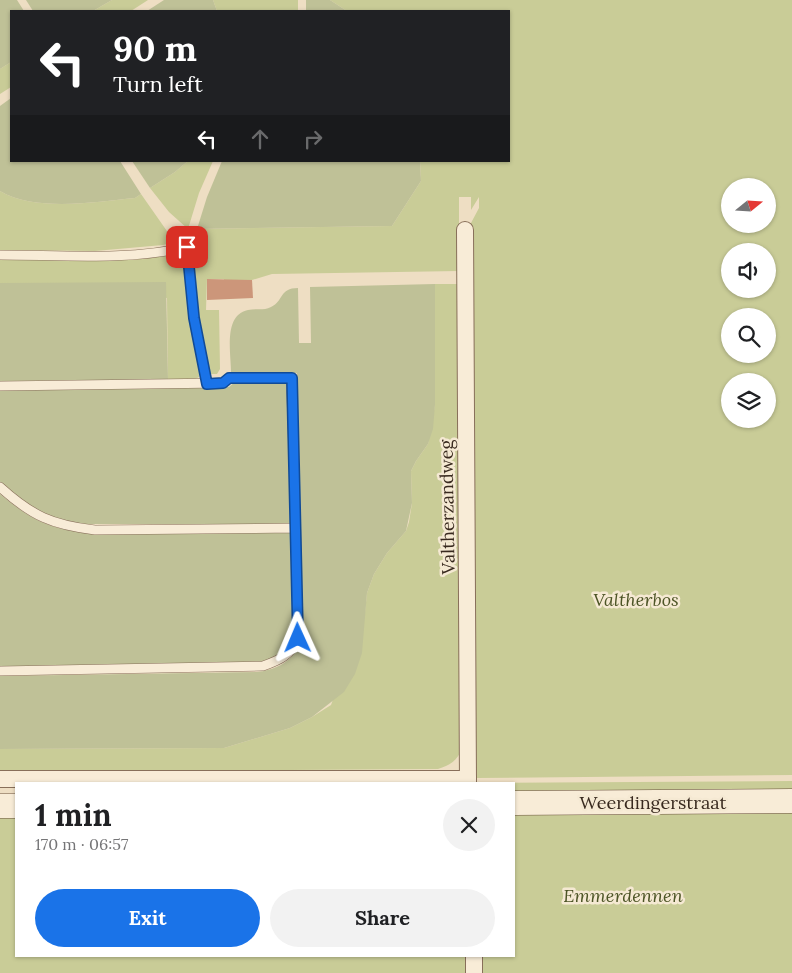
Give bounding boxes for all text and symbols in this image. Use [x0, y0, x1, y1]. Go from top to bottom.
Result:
text: 90 m [113, 26, 197, 71]
icon: left [30, 30, 95, 95]
text: Turn left [113, 70, 203, 98]
icon: left [193, 125, 221, 153]
icon: ahead [246, 125, 274, 153]
icon: right [299, 125, 327, 153]
north arrow [721, 178, 776, 232]
map controls [721, 178, 776, 428]
pin [166, 226, 208, 268]
icon: arrive [173, 233, 201, 261]
button: sound [721, 243, 776, 298]
button: search [721, 308, 776, 363]
button: layers [721, 373, 776, 428]
street label: Valtherzandweg [434, 438, 460, 576]
park label: Valtherbos [593, 588, 679, 611]
position arrow [271, 611, 323, 663]
street label: Weerdingerstraat [580, 791, 726, 814]
text: 1 min [35, 796, 112, 834]
button: close [443, 799, 495, 851]
text: 170 m · 06:57 [35, 834, 128, 854]
park label: Emmerdennen [563, 884, 683, 907]
button: Exit [35, 889, 260, 947]
button: Share [270, 889, 495, 947]

